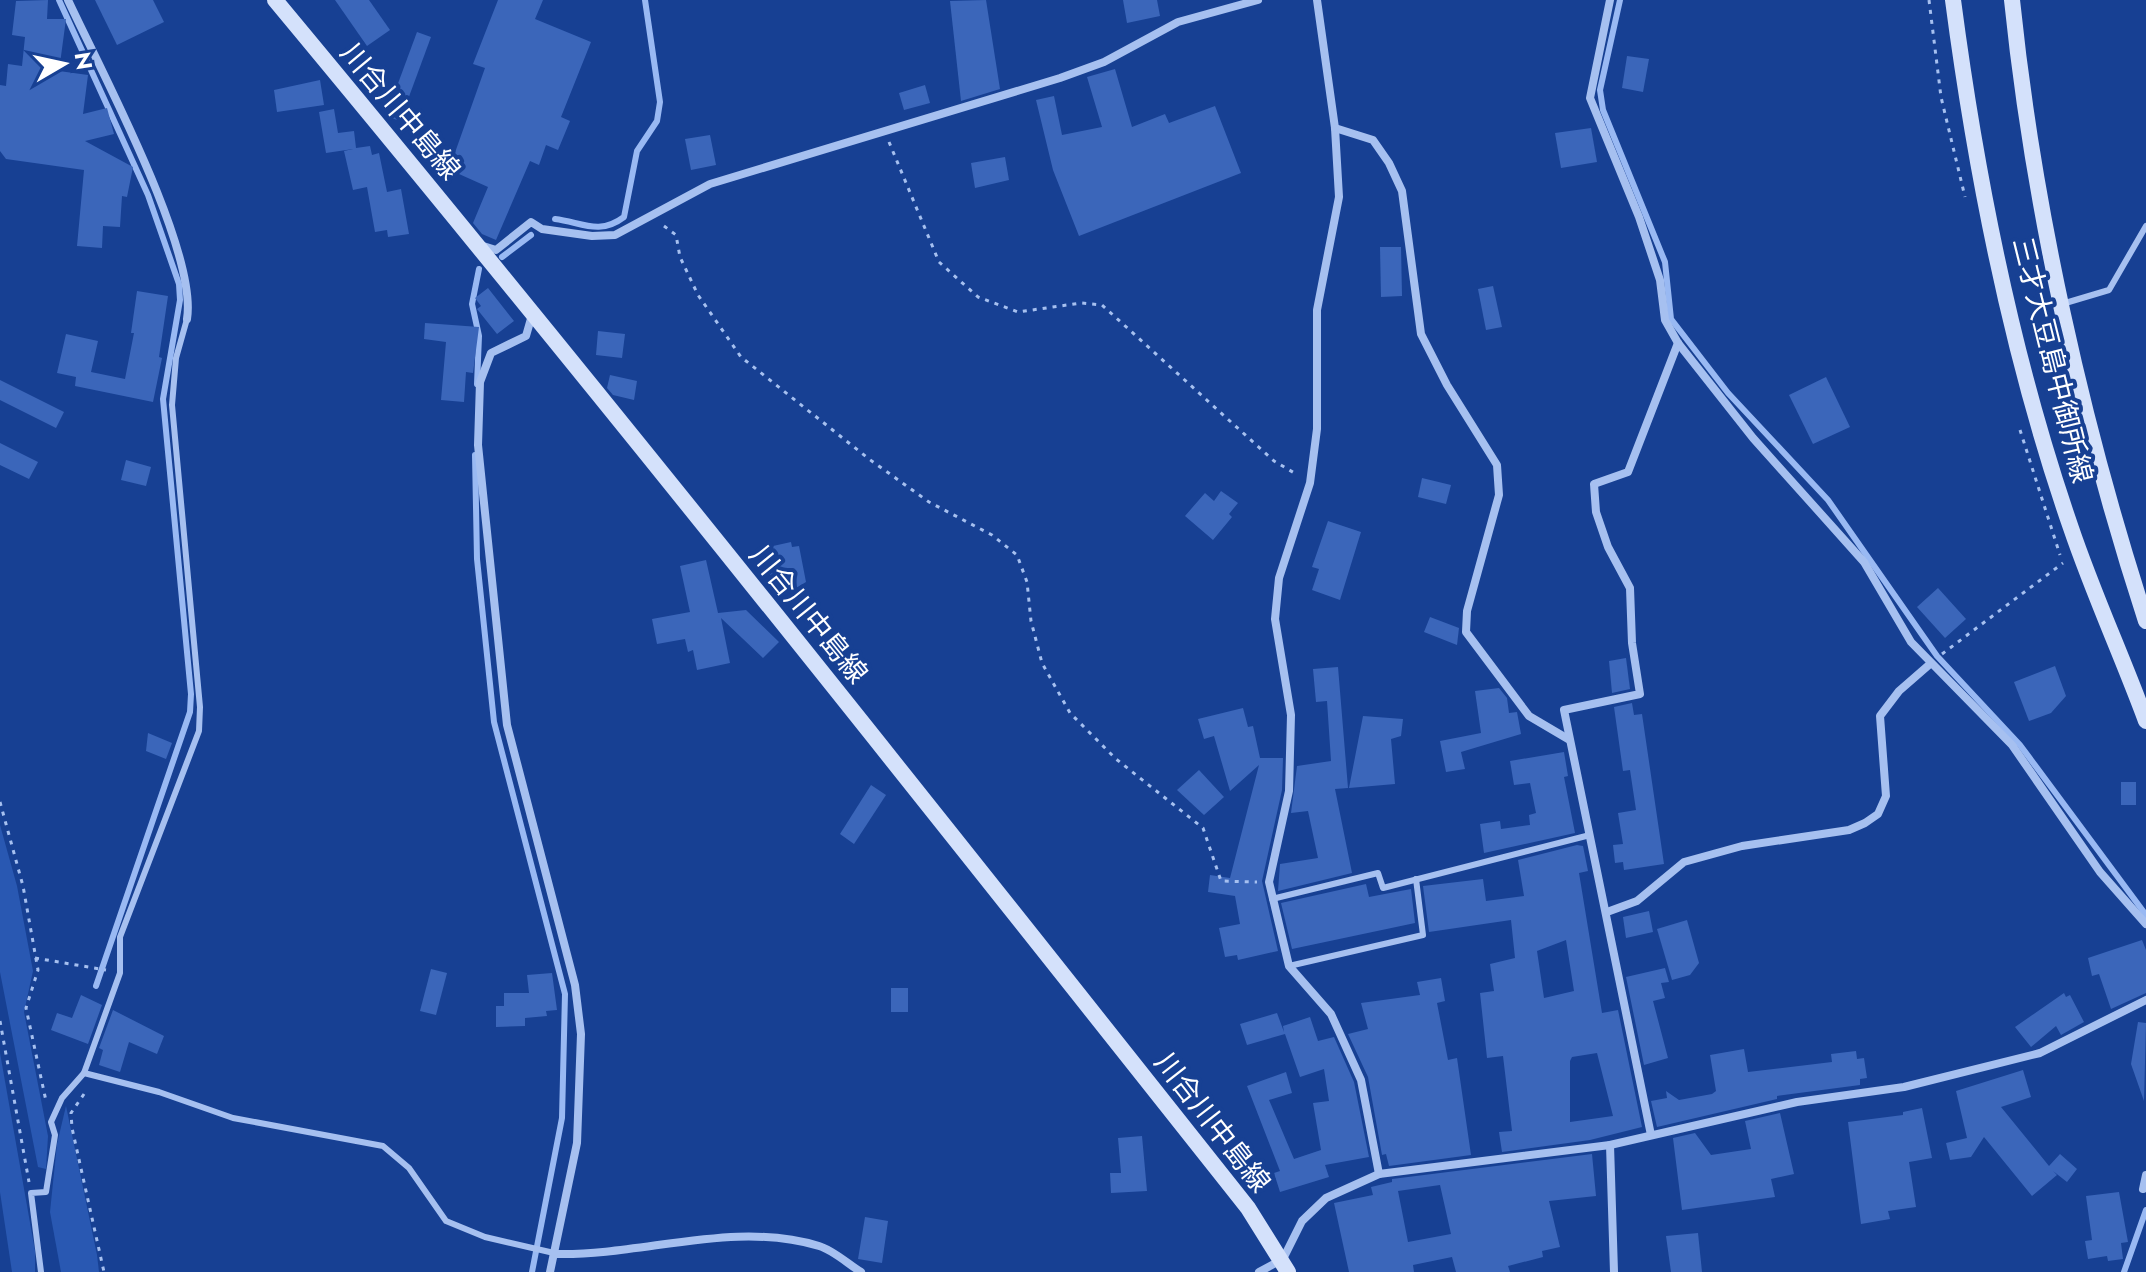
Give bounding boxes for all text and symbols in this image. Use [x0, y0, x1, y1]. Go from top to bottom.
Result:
north arrow [24, 24, 104, 104]
street label: 川合川中島線 [331, 34, 470, 189]
text: N [67, 50, 101, 72]
street label: 三才大豆島中御所線 [2002, 233, 2103, 487]
street label: 川合川中島線 [740, 536, 877, 693]
street label: 川合川中島線 [1145, 1043, 1280, 1201]

